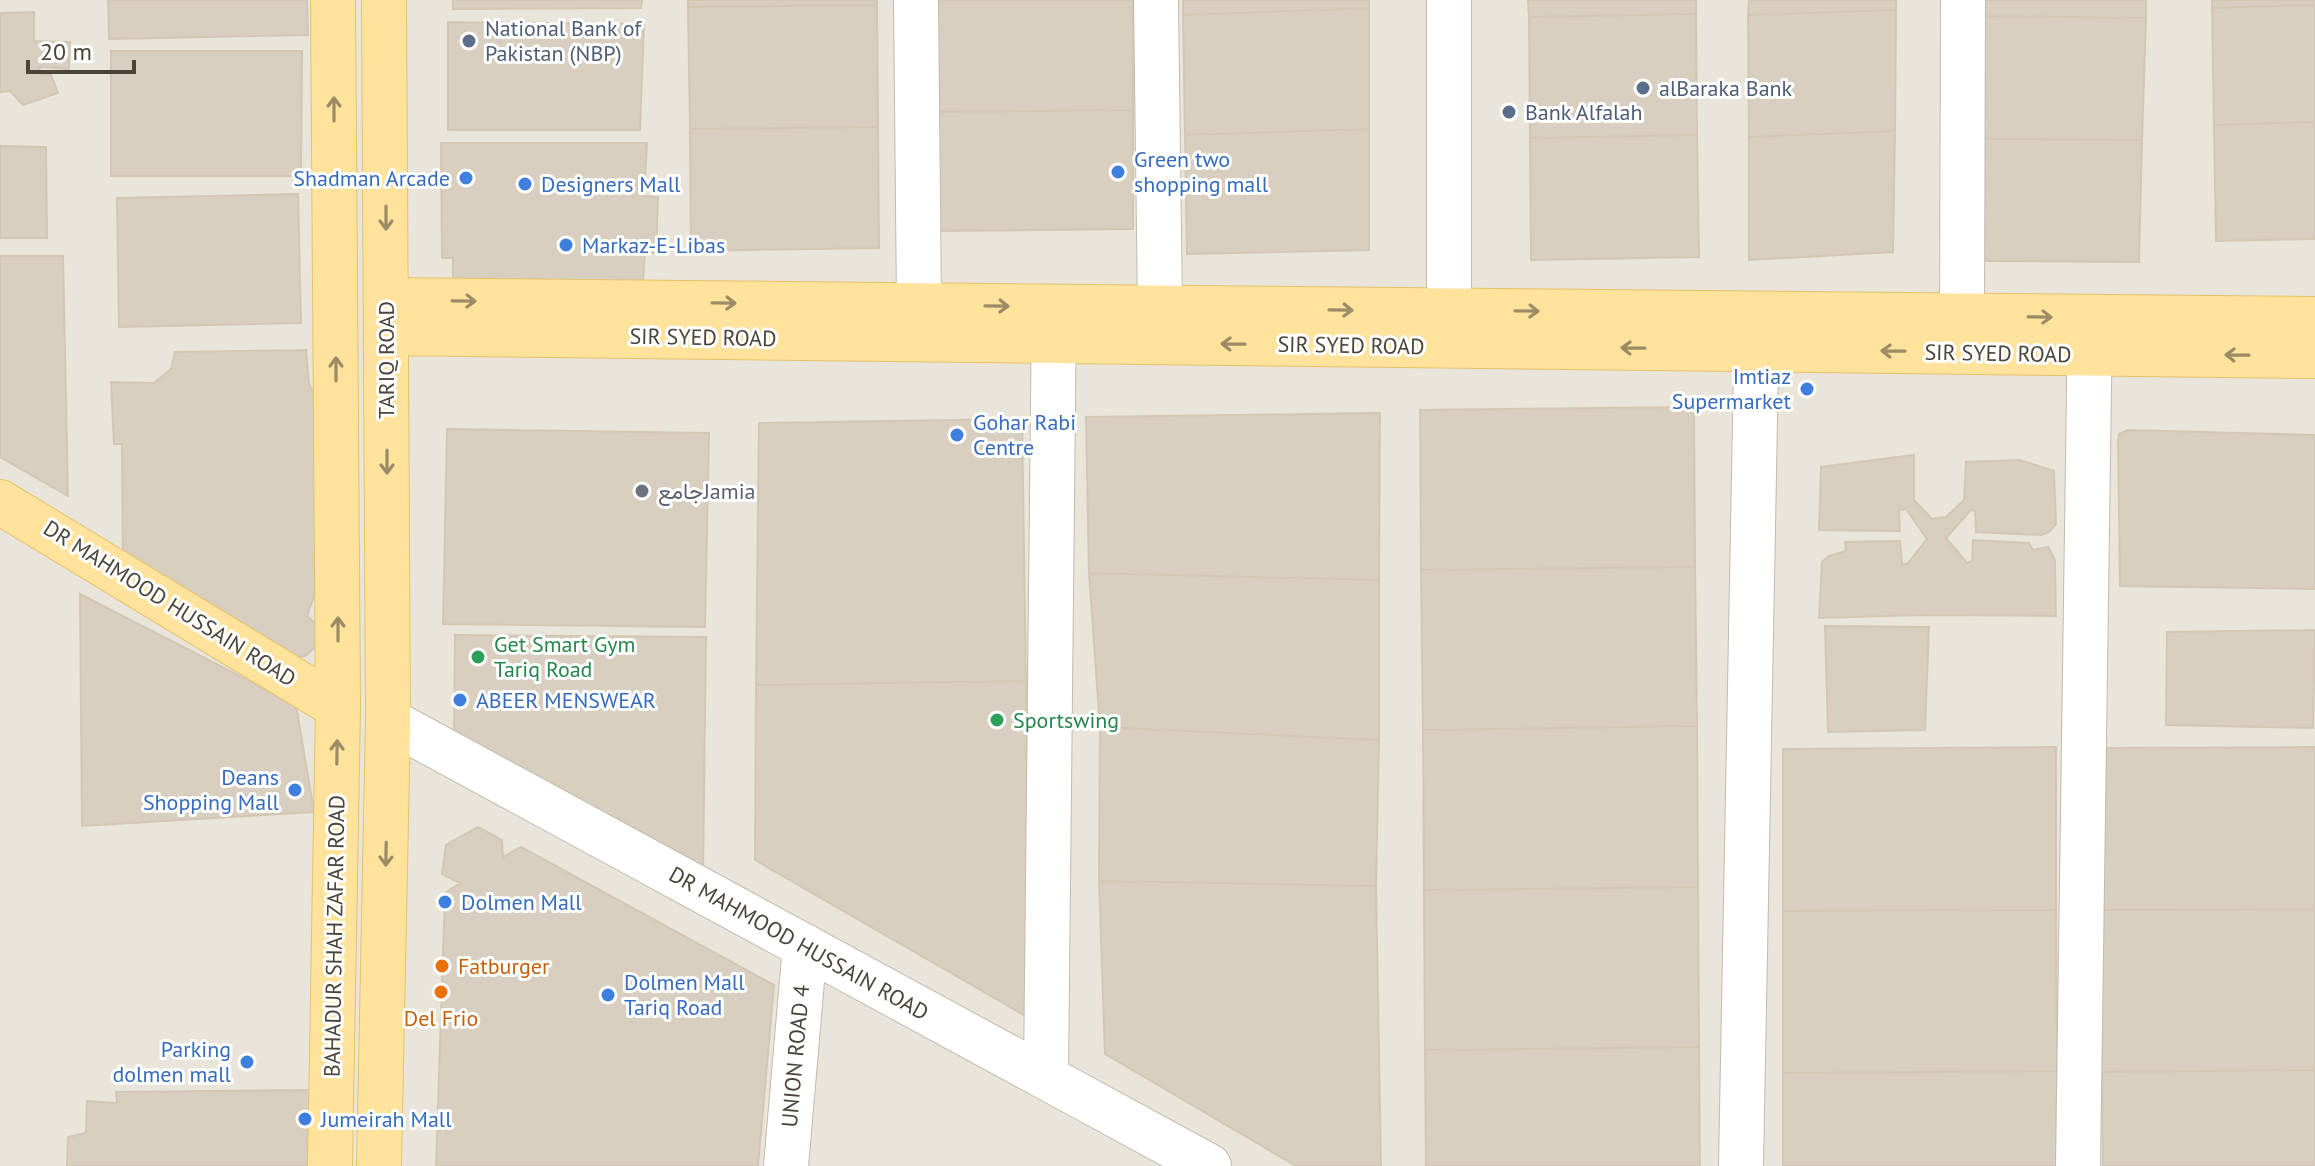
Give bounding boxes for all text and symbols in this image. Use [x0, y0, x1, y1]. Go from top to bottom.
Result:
place label: National Bank of Pakistan (NBP) [485, 14, 642, 67]
scale bar [28, 24, 134, 74]
marker: National Bank of Pakistan (NBP) [460, 32, 478, 50]
text: 20 m [40, 36, 92, 67]
place label: alBaraka Bank [1659, 74, 1793, 102]
marker: alBaraka Bank [1634, 79, 1652, 97]
one-way arrow [326, 96, 342, 123]
place label: Bank Alfalah [1525, 98, 1642, 126]
marker: Bank Alfalah [1500, 103, 1518, 121]
place label: Green two shopping mall [1134, 145, 1269, 198]
marker: Green two shopping mall [1109, 163, 1127, 181]
place label: Shadman Arcade [293, 164, 450, 192]
marker: Shadman Arcade [457, 169, 475, 187]
place label: Designers Mall [541, 170, 681, 198]
marker: Designers Mall [516, 175, 534, 193]
one-way arrow [378, 204, 394, 231]
place label: Markaz-E-Libas [582, 231, 725, 259]
marker: Markaz-E-Libas [557, 236, 575, 254]
one-way arrow [450, 293, 477, 309]
one-way arrow [710, 296, 737, 311]
one-way arrow [983, 299, 1010, 314]
street label: TARIQ ROAD [372, 301, 400, 419]
one-way arrow [1327, 302, 1354, 317]
one-way arrow [1513, 303, 1540, 319]
one-way arrow [2026, 309, 2053, 324]
street label: SIR SYED ROAD [629, 322, 777, 352]
street label: SIR SYED ROAD [1277, 330, 1425, 360]
one-way arrow [1220, 336, 1247, 351]
street label: SIR SYED ROAD [1924, 338, 2072, 368]
one-way arrow [1620, 341, 1647, 356]
one-way arrow [1880, 344, 1907, 359]
one-way arrow [2224, 347, 2251, 363]
one-way arrow [328, 356, 344, 383]
place label: Imtiaz Supermarket [1672, 362, 1792, 415]
marker: Imtiaz Supermarket [1798, 380, 1816, 398]
place label: Gohar Rabi Centre [973, 408, 1076, 461]
marker: Gohar Rabi Centre [948, 426, 966, 444]
one-way arrow [379, 448, 395, 475]
place label: جامعJamia [658, 477, 755, 506]
marker: جامعJamia [633, 482, 651, 500]
street label: DR MAHMOOD HUSSAIN ROAD [39, 514, 301, 692]
one-way arrow [330, 616, 345, 643]
place label: Get Smart Gym Tariq Road [494, 630, 635, 683]
marker: Get Smart Gym Tariq Road [469, 648, 487, 666]
place label: ABEER MENSWEAR [476, 686, 656, 714]
marker: ABEER MENSWEAR [451, 691, 469, 709]
place label: Sportswing [1013, 706, 1119, 734]
marker: Sportswing [988, 711, 1006, 729]
one-way arrow [330, 739, 345, 766]
place label: Deans Shopping Mall [143, 763, 280, 816]
marker: Deans Shopping Mall [286, 781, 304, 799]
street label: BAHADUR SHAH ZAFAR ROAD [318, 795, 350, 1077]
one-way arrow [378, 840, 393, 867]
street label: DR MAHMOOD HUSSAIN ROAD [664, 860, 934, 1026]
place label: Dolmen Mall [461, 888, 582, 916]
marker: Dolmen Mall [436, 893, 454, 911]
place label: Fatburger [458, 952, 550, 980]
marker: Fatburger [433, 957, 451, 975]
place label: Dolmen Mall Tariq Road [624, 968, 745, 1021]
marker: Del Frio [432, 983, 450, 1001]
street label: UNION ROAD 4 [775, 984, 815, 1128]
marker: Dolmen Mall Tariq Road [599, 986, 617, 1004]
place label: Del Frio [404, 1004, 478, 1032]
place label: Parking dolmen mall [112, 1035, 232, 1088]
marker: Parking dolmen mall [238, 1053, 256, 1071]
place label: Jumeirah Mall [320, 1105, 452, 1133]
marker: Jumeirah Mall [296, 1110, 314, 1128]

